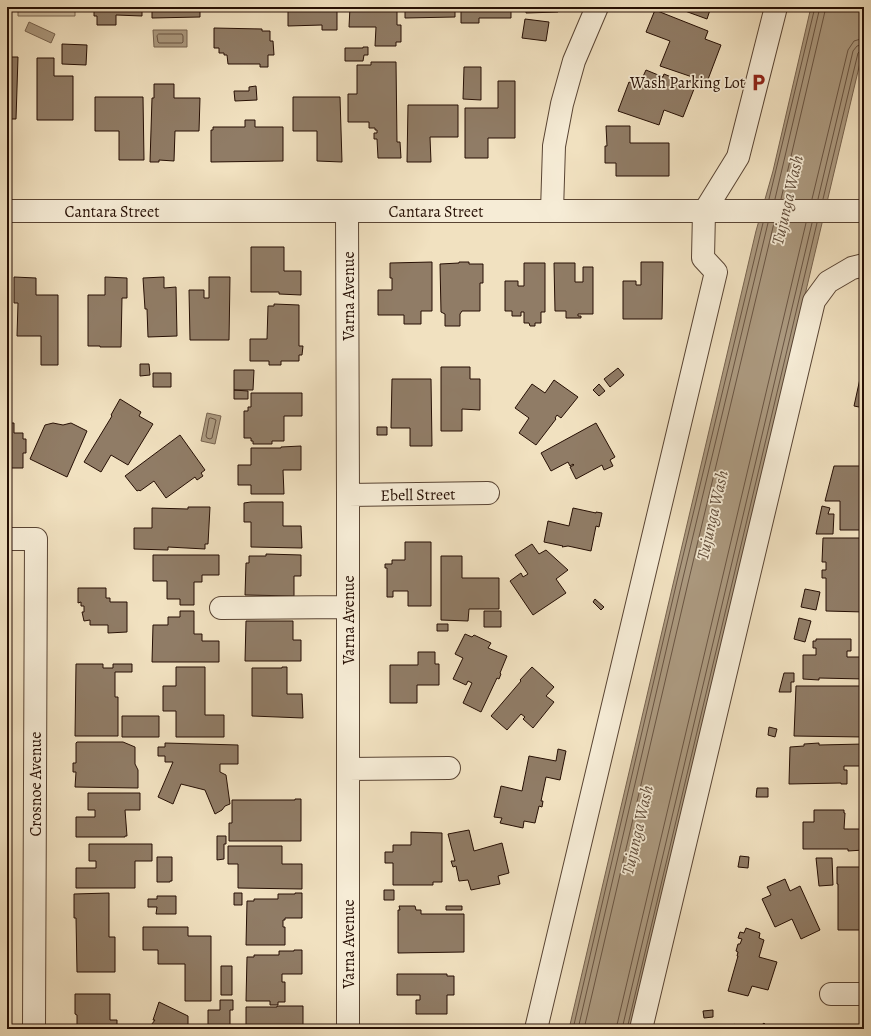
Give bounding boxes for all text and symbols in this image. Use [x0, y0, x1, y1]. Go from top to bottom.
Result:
place label: Wash Parking Lot [629, 72, 745, 94]
parking icon: Wash Parking Lot [748, 72, 768, 92]
water label: Tujunga Wash [766, 153, 809, 247]
street label: Cantara Street [65, 201, 159, 223]
street label: Cantara Street [389, 201, 483, 223]
street label: Varna Avenue [338, 251, 360, 342]
water label: Tujunga Wash [691, 468, 734, 562]
street label: Ebell Street [380, 483, 456, 507]
street label: Varna Avenue [338, 575, 360, 666]
street label: Crosnoe Avenue [25, 732, 47, 836]
water label: Tujunga Wash [616, 783, 659, 877]
street label: Varna Avenue [338, 899, 360, 990]

